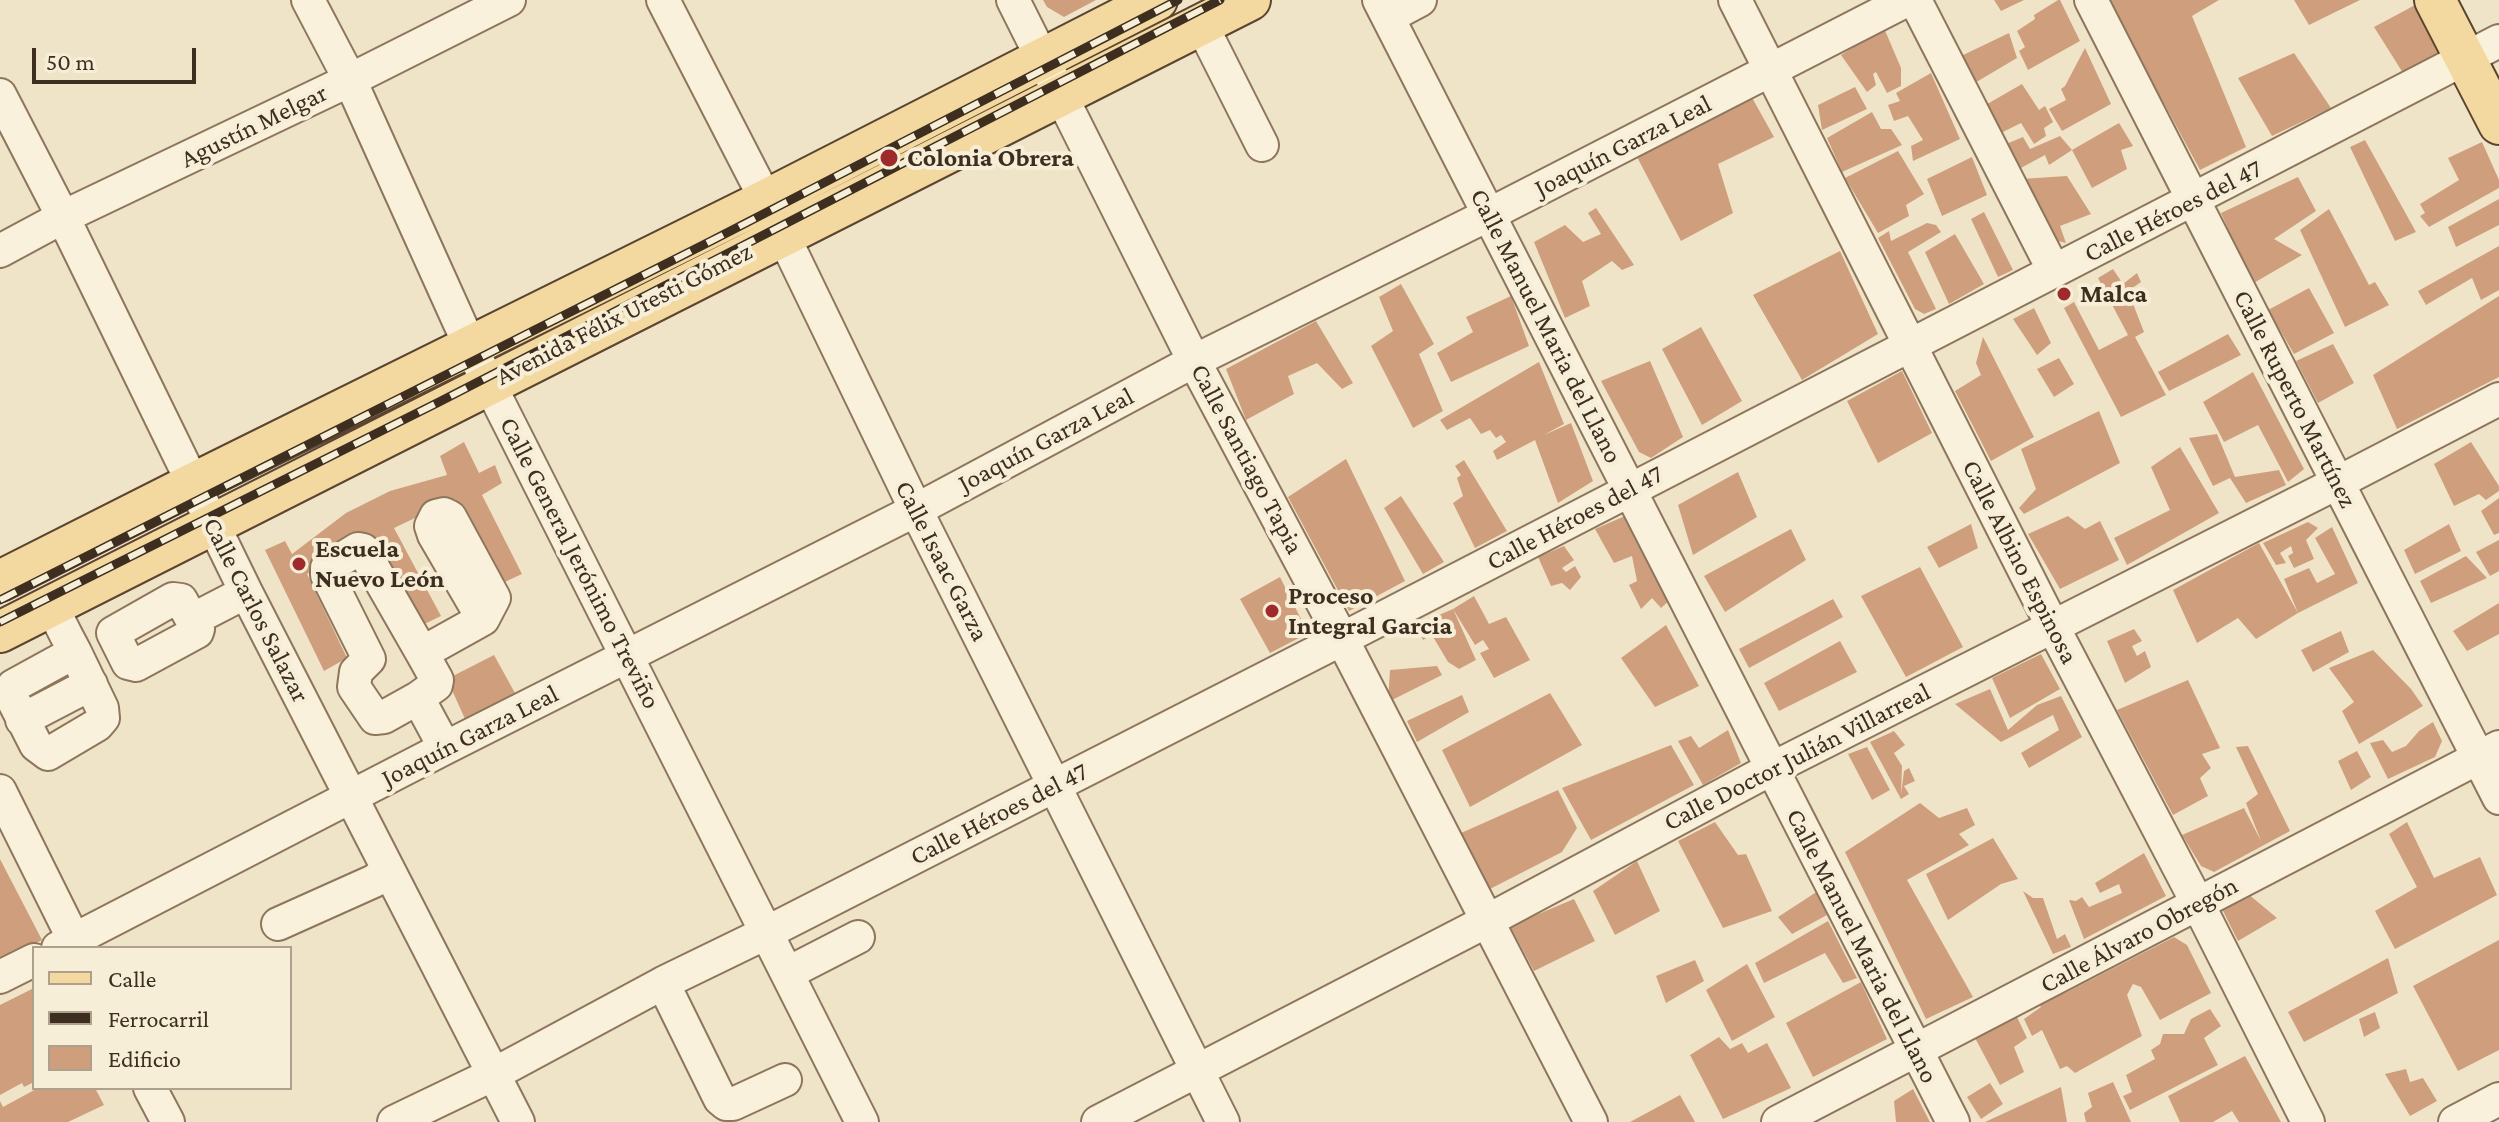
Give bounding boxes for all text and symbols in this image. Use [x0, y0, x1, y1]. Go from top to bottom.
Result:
scale bar [36, 32, 200, 82]
text: 50 m [46, 48, 95, 75]
street label: Agustín Melgar [176, 77, 332, 175]
street label: Joaquín Garza Leal [1529, 88, 1717, 204]
place label: Colonia Obrera [907, 142, 1074, 174]
marker: Colonia Obrera [878, 147, 900, 169]
street label: Calle Héroes del 47 [2079, 153, 2267, 269]
street label: Calle Manuel Maria del Llano [1463, 184, 1629, 468]
street label: Avenida Félix Uresti Gómez [491, 236, 757, 392]
place label: Malca [2080, 278, 2147, 310]
marker: Malca [2055, 285, 2073, 303]
street label: Calle Ruperto Martínez [2227, 285, 2363, 513]
street label: Calle Santiago Tapia [1184, 359, 1310, 559]
street label: Joaquín Garza Leal [953, 381, 1139, 499]
street label: Calle General Jerónimo Treviño [493, 412, 667, 714]
street label: Calle Albino Espinosa [1955, 455, 2085, 669]
street label: Calle Héroes del 47 [1481, 458, 1669, 578]
street label: Calle Isaac Garza [888, 476, 996, 646]
street label: Calle Carlos Salazar [196, 512, 316, 708]
place label: Escuela Nuevo León [315, 533, 445, 594]
marker: Escuela Nuevo León [290, 555, 308, 573]
place label: Proceso Integral Garcia [1288, 580, 1452, 642]
marker: Proceso Integral Garcia [1263, 602, 1281, 620]
street label: Calle Doctor Julián Villarreal [1659, 676, 1935, 838]
street label: Joaquín Garza Leal [376, 678, 564, 794]
street label: Calle Héroes del 47 [905, 756, 1093, 872]
street label: Calle Manuel Maria del Llano [1779, 804, 1945, 1088]
street label: Calle Álvaro Obregón [2035, 870, 2243, 1000]
legend [32, 946, 292, 1090]
text: Calle [108, 965, 156, 992]
text: Ferrocarril [108, 1005, 209, 1032]
text: Edificio [108, 1045, 181, 1072]

